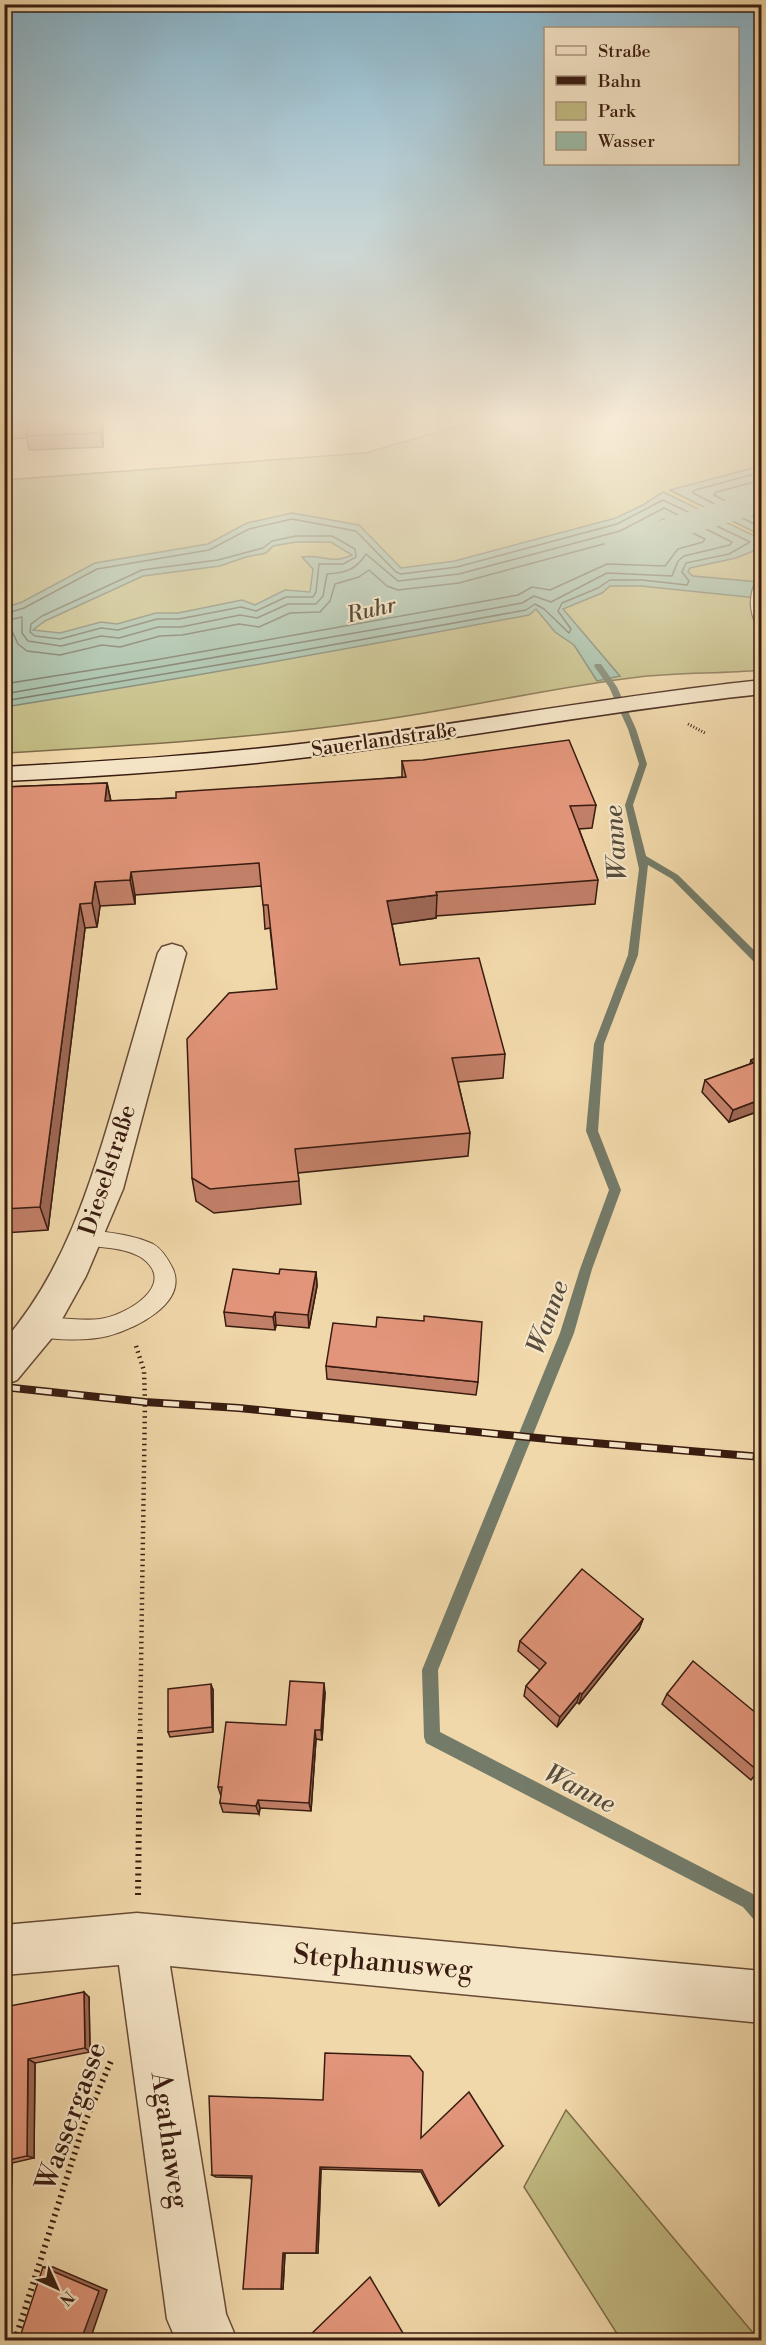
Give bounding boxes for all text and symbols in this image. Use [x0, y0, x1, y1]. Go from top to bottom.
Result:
legend [544, 27, 739, 165]
text: Straße [598, 40, 651, 63]
text: Bahn [597, 70, 641, 93]
text: Park [598, 100, 637, 123]
text: Wasser [597, 130, 655, 153]
water label: Ruhr [343, 592, 399, 629]
street label: Sauerlandstraße [310, 718, 459, 763]
water label: Wanne [597, 804, 635, 882]
street label: Dieselstraße [73, 1101, 143, 1239]
water label: Wanne [520, 1276, 576, 1358]
water label: Wanne [539, 1757, 621, 1820]
street label: Stephanusweg [292, 1937, 475, 1988]
street label: Wassergasse [28, 2037, 114, 2197]
street label: Agathaweg [142, 2069, 196, 2211]
north arrow [27, 2258, 87, 2318]
text: N [55, 2286, 78, 2310]

